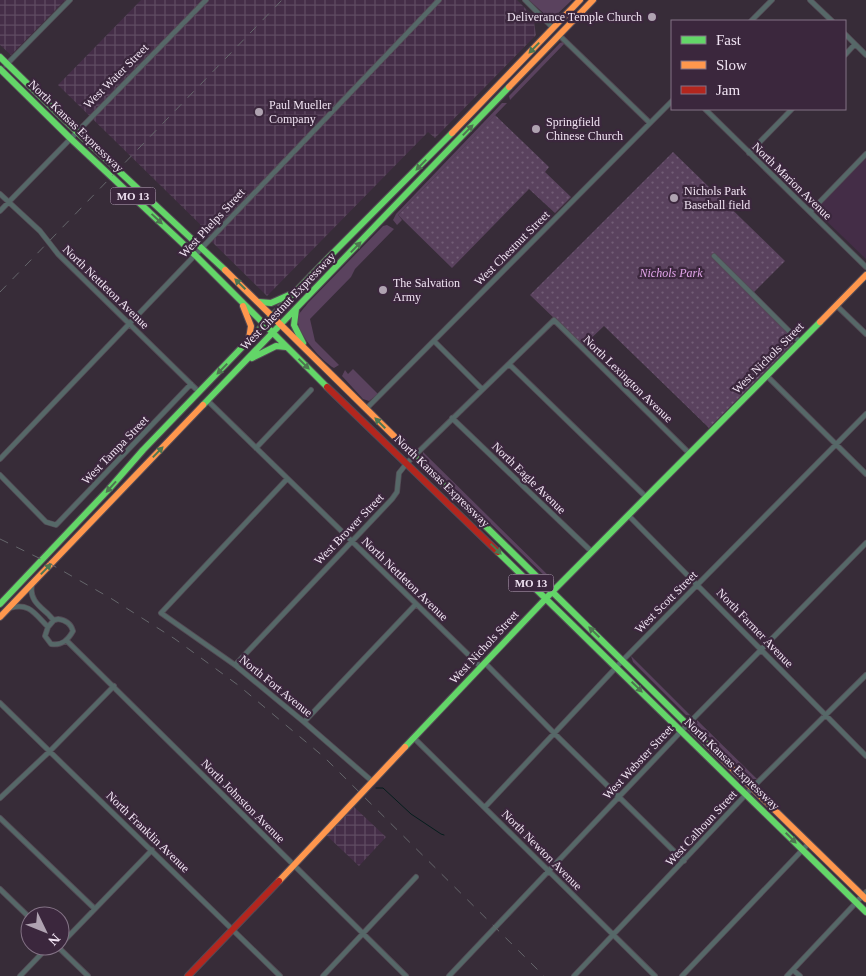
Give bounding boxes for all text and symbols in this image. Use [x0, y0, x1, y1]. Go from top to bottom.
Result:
place label: Deliverance Temple Church [507, 10, 642, 24]
marker: Deliverance Temple Church [646, 11, 658, 23]
legend [671, 20, 846, 110]
text: Fast [716, 32, 742, 48]
street label: West Water Street [81, 40, 152, 111]
one-way arrow [528, 41, 540, 53]
text: Slow [716, 57, 747, 73]
street label: North Kansas Expressway [26, 77, 126, 175]
text: Jam [716, 82, 740, 98]
place label: Paul Mueller Company [269, 98, 331, 126]
marker: Paul Mueller Company [253, 106, 265, 118]
place label: Springfield Chinese Church [546, 115, 623, 143]
marker: Springfield Chinese Church [530, 123, 542, 135]
one-way arrow [462, 124, 474, 136]
street label: North Marion Avenue [749, 139, 835, 223]
one-way arrow [415, 159, 427, 171]
place label: Nichols Park Baseball field [684, 184, 750, 212]
street label: West Phelps Street [176, 185, 248, 261]
road number: MO 13 [110, 188, 156, 205]
marker: Nichols Park Baseball field [668, 192, 680, 204]
street label: West Chestnut Street [472, 207, 553, 288]
one-way arrow [150, 213, 162, 225]
one-way arrow [350, 241, 362, 253]
street label: North Nettleton Avenue [60, 242, 152, 332]
street label: West Chestnut Expressway [238, 249, 338, 353]
park label: Nichols Park [639, 266, 703, 280]
place label: The Salvation Army [393, 276, 460, 304]
one-way arrow [234, 278, 246, 290]
marker: The Salvation Army [377, 284, 389, 296]
street label: West Nichols Street [729, 319, 807, 397]
street label: North Lexington Avenue [580, 333, 676, 425]
one-way arrow [297, 358, 309, 370]
one-way arrow [216, 362, 228, 374]
street label: West Tampa Street [79, 412, 152, 487]
one-way arrow [374, 417, 386, 429]
street label: North Kansas Expressway [392, 432, 492, 530]
street label: North Eagle Avenue [489, 439, 569, 517]
one-way arrow [152, 446, 164, 458]
one-way arrow [105, 481, 117, 493]
street label: West Brower Street [311, 490, 387, 568]
street label: North Nettleton Avenue [359, 534, 451, 624]
one-way arrow [490, 543, 502, 555]
one-way arrow [40, 564, 52, 576]
street label: West Scott Street [632, 567, 701, 636]
road number: MO 13 [508, 574, 554, 592]
street label: North Farmer Avenue [714, 586, 796, 670]
street label: West Nichols Street [446, 607, 522, 687]
one-way arrow [588, 626, 600, 638]
street label: North Fort Avenue [237, 652, 315, 720]
one-way arrow [631, 681, 643, 693]
street label: North Kansas Expressway [682, 715, 782, 813]
street label: West Webster Street [600, 721, 676, 802]
street label: North Johnston Avenue [198, 756, 288, 846]
street label: West Calhoun Street [662, 787, 740, 869]
street label: North Franklin Avenue [103, 789, 193, 875]
street label: North Newton Avenue [499, 807, 585, 893]
one-way arrow [785, 832, 797, 844]
north arrow [20, 906, 70, 956]
text: N [45, 931, 63, 948]

